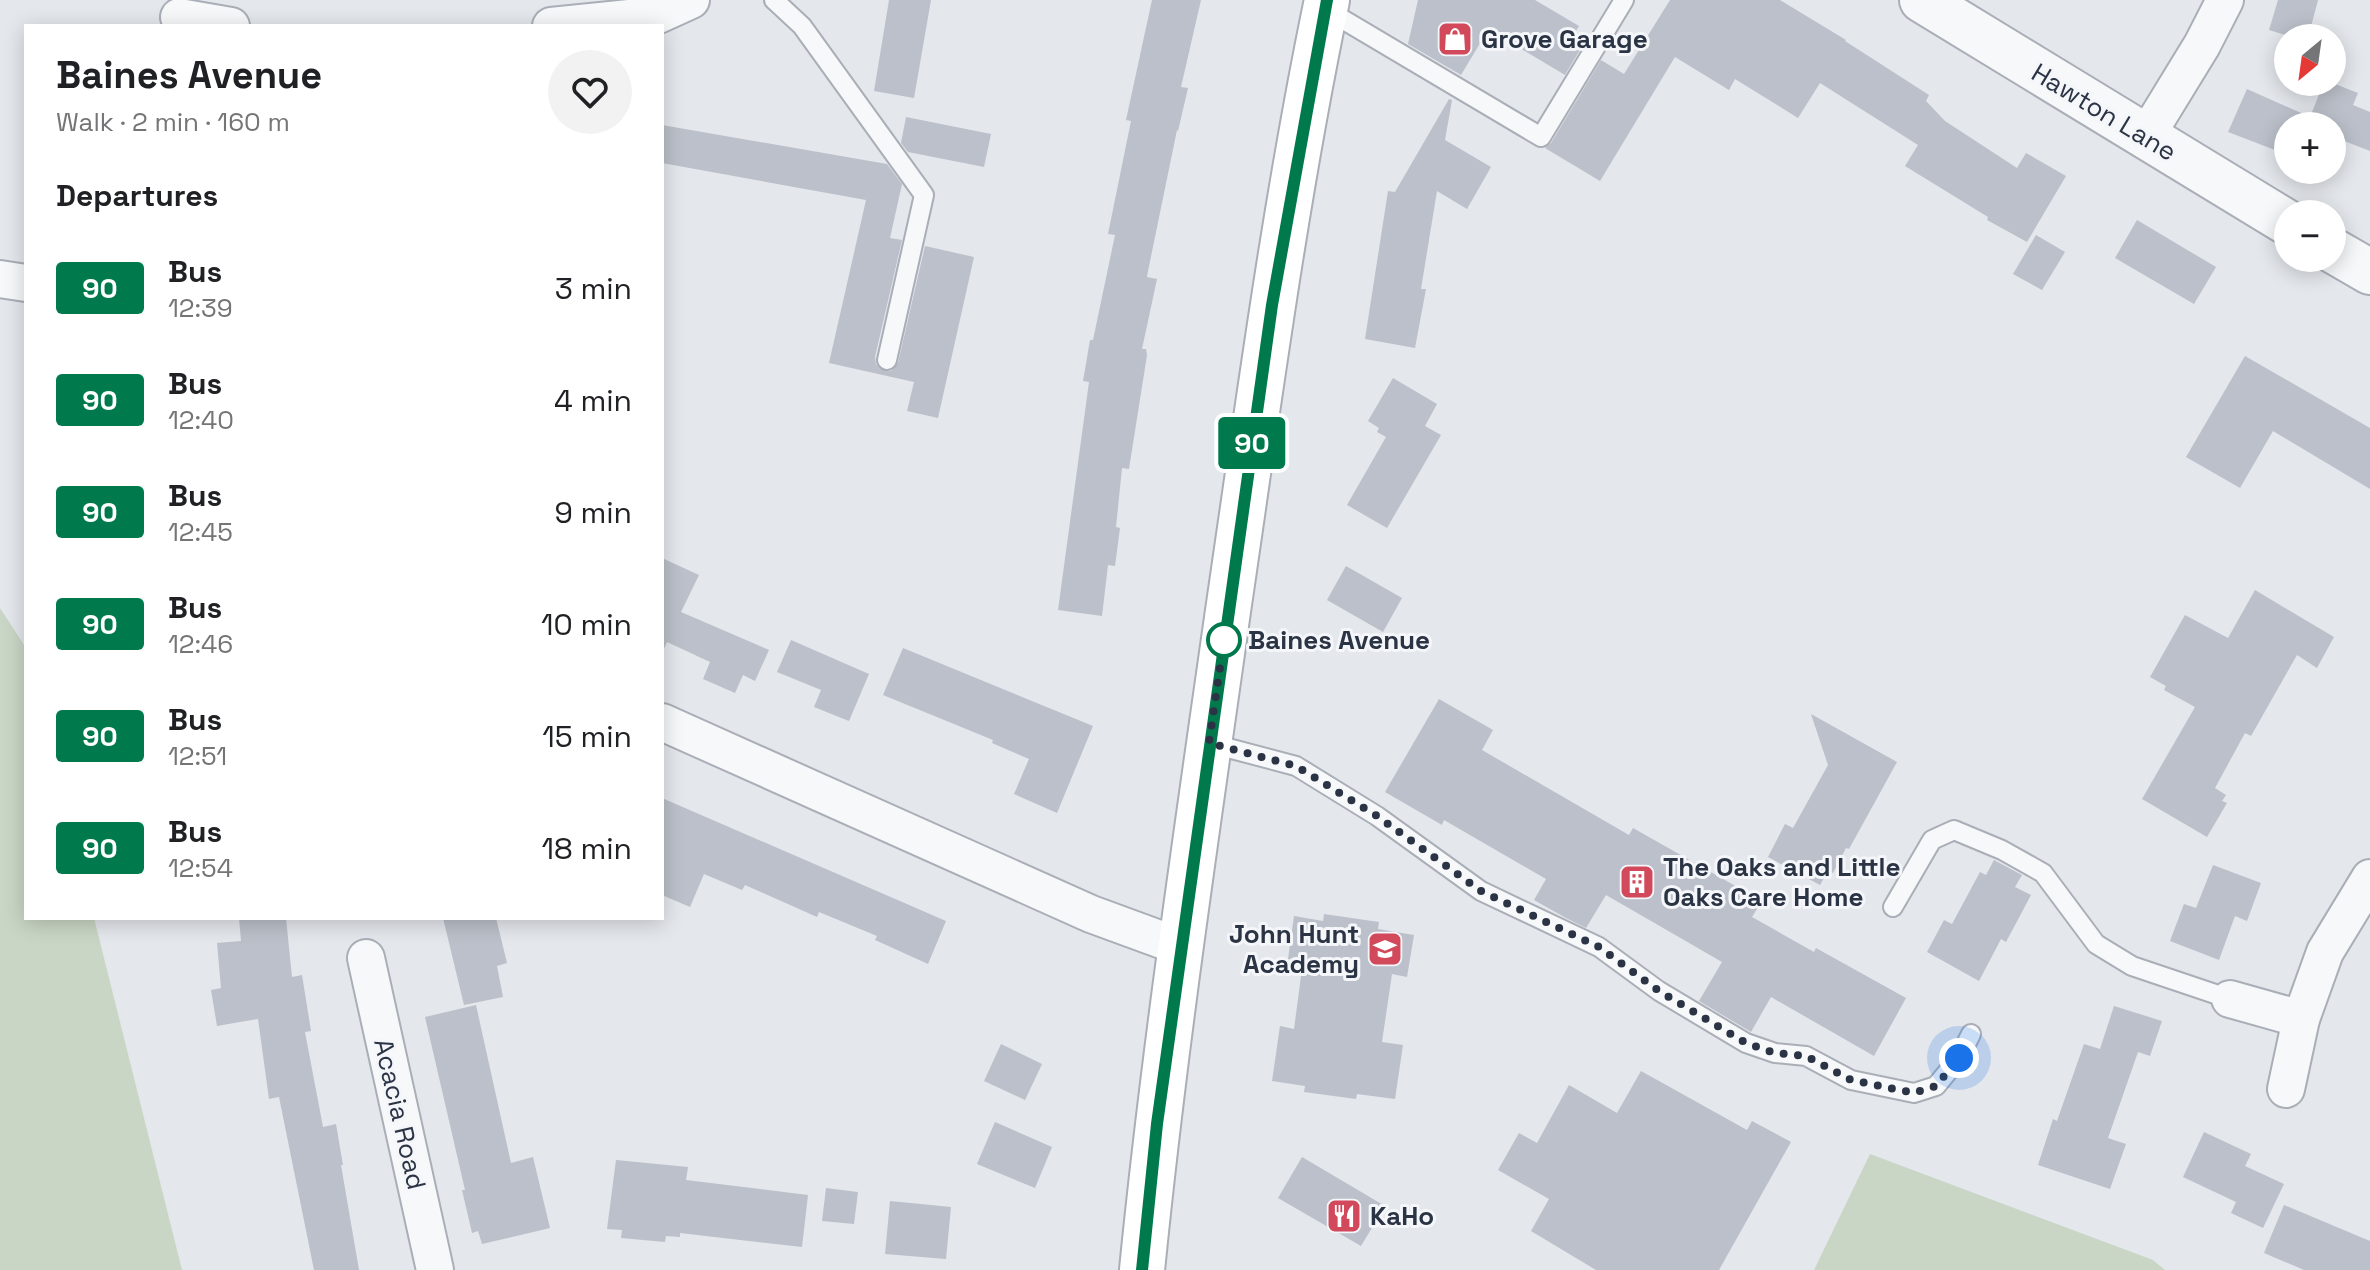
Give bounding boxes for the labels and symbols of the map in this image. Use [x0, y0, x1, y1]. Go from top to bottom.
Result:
shop icon: Grove Garage [1436, 20, 1474, 58]
place label: Grove Garage [1481, 22, 1648, 56]
north arrow [2274, 24, 2346, 96]
street label: Hawton Lane [2025, 55, 2183, 169]
line badge: 90 [1216, 417, 1288, 469]
marker: Baines Avenue [1207, 623, 1241, 657]
place label: Baines Avenue [1248, 623, 1430, 657]
place label: The Oaks and Little Oaks Care Home [1663, 850, 1901, 914]
building icon: The Oaks and Little Oaks Care Home [1618, 863, 1656, 901]
place label: John Hunt Academy [1229, 917, 1359, 981]
school or university icon: John Hunt Academy [1366, 930, 1404, 968]
street label: Acacia Road [366, 1035, 434, 1193]
your location [1939, 1038, 1979, 1078]
restaurant icon: KaHo [1325, 1197, 1363, 1235]
place label: KaHo [1370, 1199, 1434, 1233]

